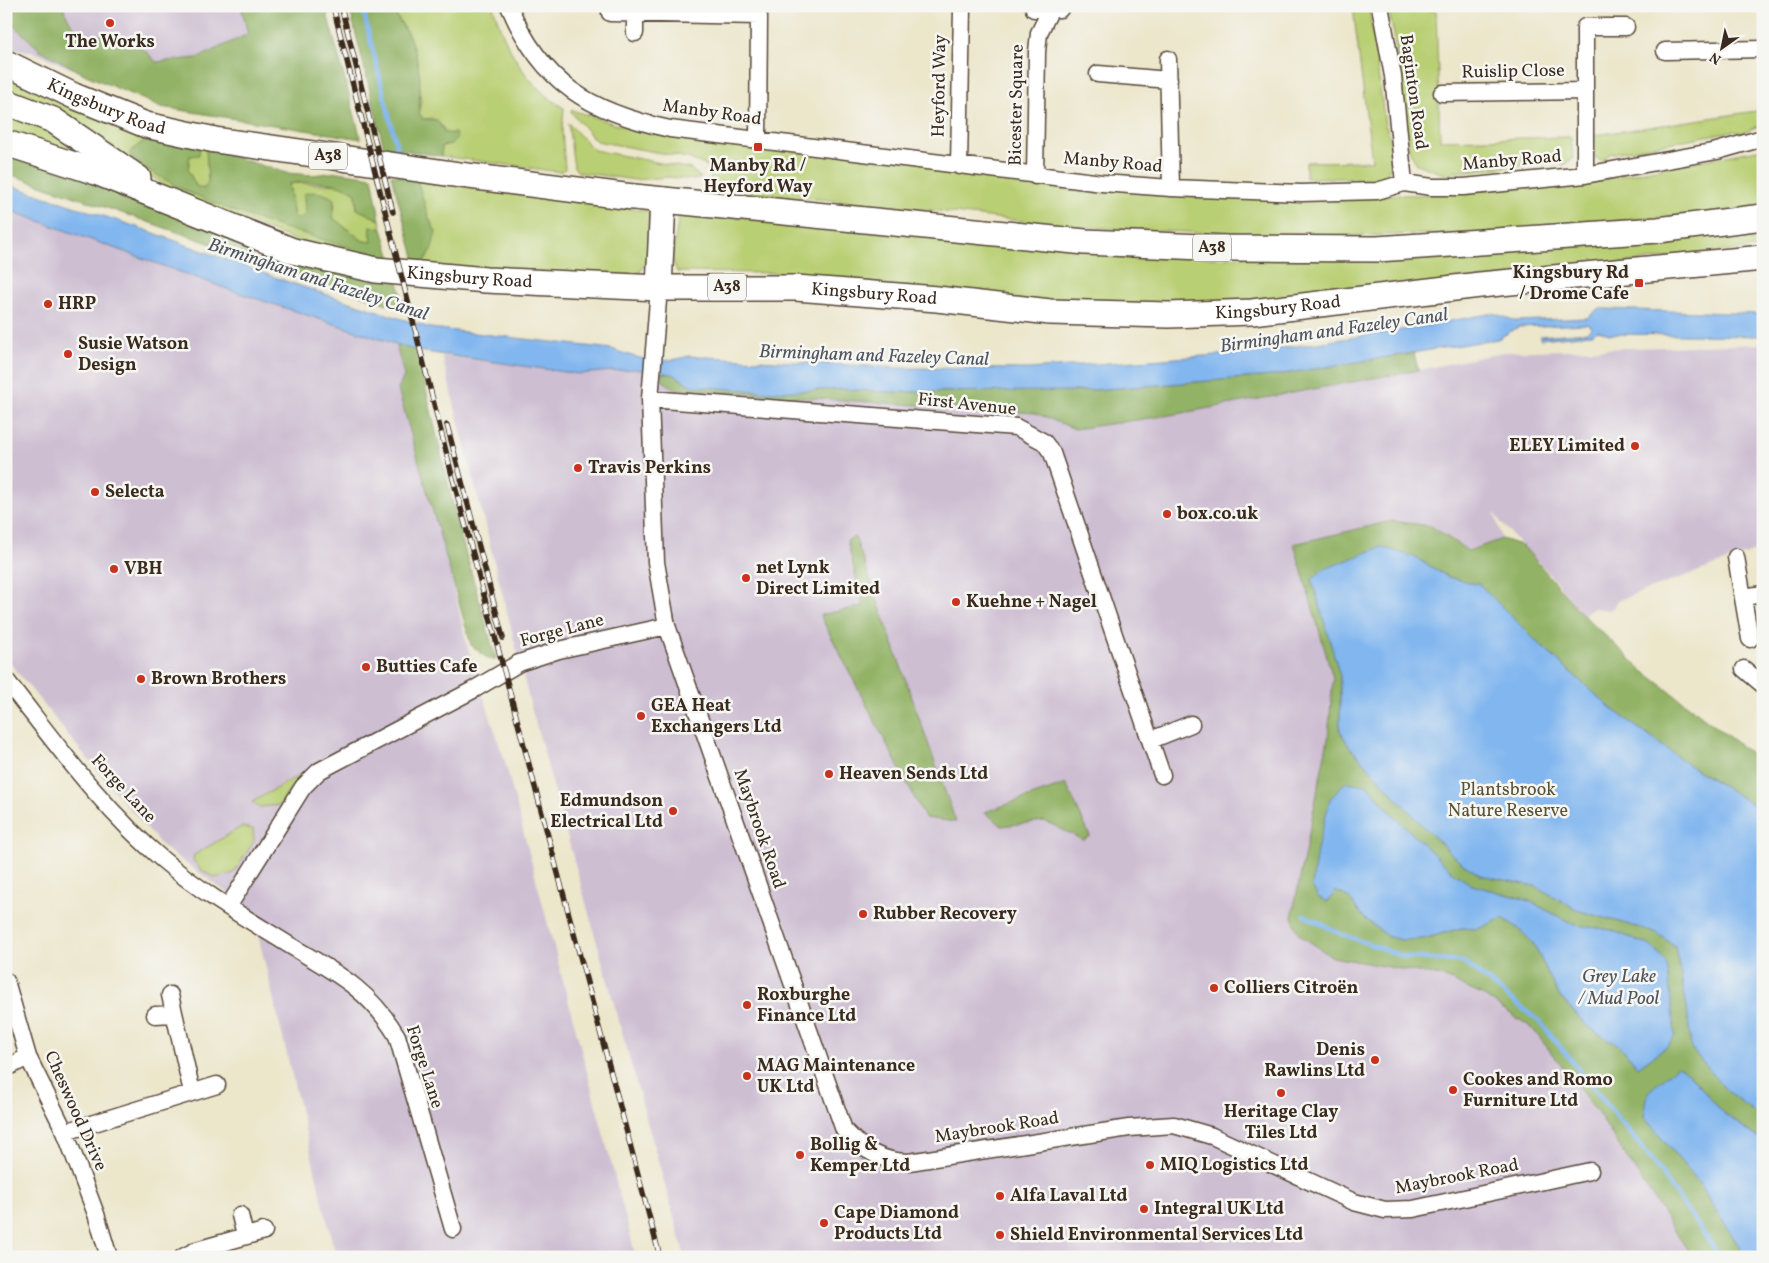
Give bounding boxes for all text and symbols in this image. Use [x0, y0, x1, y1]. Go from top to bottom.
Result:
marker: The Works [104, 17, 116, 29]
north arrow [1696, 22, 1746, 72]
place label: The Works [65, 30, 155, 55]
street label: Baginton Road [1393, 33, 1433, 151]
street label: Heyford Way [927, 34, 953, 138]
street label: Bicester Square [1003, 44, 1031, 166]
text: N [1706, 47, 1725, 68]
street label: Ruislip Close [1461, 59, 1565, 85]
street label: Kingsbury Road [43, 72, 168, 141]
street label: Manby Road [661, 94, 763, 132]
marker: Manby Rd / Heyford Way [752, 141, 764, 153]
road number: A38 [309, 142, 347, 170]
street label: Manby Road [1461, 144, 1563, 178]
street label: Manby Road [1062, 146, 1164, 180]
place label: Manby Rd / Heyford Way [703, 154, 813, 200]
water label: Birmingham and Fazeley Canal [204, 232, 432, 328]
road number: A38 [1193, 234, 1231, 262]
street label: Kingsbury Road [406, 260, 533, 295]
place label: Kingsbury Rd / Drome Cafe [1513, 261, 1629, 307]
road number: A38 [708, 274, 746, 300]
street label: Kingsbury Road [810, 277, 938, 311]
marker: Kingsbury Rd / Drome Cafe [1633, 277, 1645, 289]
street label: Kingsbury Road [1215, 289, 1342, 326]
place label: HRP [58, 292, 96, 317]
marker: HRP [42, 298, 54, 310]
water label: Birmingham and Fazeley Canal [1218, 302, 1450, 360]
place label: Susie Watson Design [78, 332, 189, 378]
water label: Birmingham and Fazeley Canal [758, 339, 990, 373]
marker: Susie Watson Design [62, 348, 74, 360]
street label: First Avenue [916, 387, 1018, 423]
place label: ELEY Limited [1509, 434, 1625, 459]
marker: ELEY Limited [1629, 440, 1641, 452]
place label: Travis Perkins [588, 456, 711, 481]
marker: Travis Perkins [572, 462, 584, 474]
place label: Selecta [105, 480, 165, 505]
marker: Selecta [89, 486, 101, 498]
place label: box.co.uk [1177, 502, 1258, 527]
marker: box.co.uk [1161, 508, 1173, 520]
place label: net Lynk Direct Limited [756, 556, 880, 602]
place label: VBH [124, 557, 163, 582]
marker: VBH [108, 563, 120, 575]
marker: net Lynk Direct Limited [740, 572, 752, 584]
place label: Kuehne + Nagel [966, 590, 1097, 615]
marker: Kuehne + Nagel [950, 596, 962, 608]
street label: Forge Lane [517, 608, 607, 654]
place label: Butties Cafe [376, 655, 477, 680]
marker: Butties Cafe [360, 661, 372, 673]
place label: Brown Brothers [151, 667, 286, 692]
marker: Brown Brothers [135, 673, 147, 685]
place label: GEA Heat Exchangers Ltd [651, 694, 782, 740]
marker: GEA Heat Exchangers Ltd [635, 710, 647, 722]
street label: Forge Lane [85, 749, 161, 829]
place label: Heaven Sends Ltd [839, 762, 988, 787]
street label: Maybrook Road [727, 766, 791, 892]
marker: Heaven Sends Ltd [823, 768, 835, 780]
park label: Plantsbrook Nature Reserve [1448, 778, 1568, 824]
place label: Edmundson Electrical Ltd [550, 789, 663, 835]
marker: Edmundson Electrical Ltd [667, 805, 679, 817]
place label: Rubber Recovery [873, 902, 1017, 927]
marker: Rubber Recovery [857, 908, 869, 920]
water label: Grey Lake / Mud Pool [1578, 964, 1659, 1012]
place label: Colliers Citroën [1224, 976, 1358, 1001]
marker: Colliers Citroën [1208, 982, 1220, 994]
place label: Roxburghe Finance Ltd [757, 983, 856, 1029]
marker: Roxburghe Finance Ltd [741, 999, 753, 1011]
street label: Forge Lane [399, 1022, 449, 1112]
place label: Denis Rawlins Ltd [1264, 1038, 1365, 1084]
street label: Cheswood Drive [37, 1047, 113, 1175]
place label: MAG Maintenance UK Ltd [757, 1054, 915, 1100]
marker: Denis Rawlins Ltd [1369, 1054, 1381, 1066]
place label: Cookes and Romo Furniture Ltd [1463, 1068, 1613, 1114]
marker: MAG Maintenance UK Ltd [741, 1070, 753, 1082]
marker: Cookes and Romo Furniture Ltd [1447, 1084, 1459, 1096]
marker: Heritage Clay Tiles Ltd [1275, 1087, 1287, 1099]
place label: Heritage Clay Tiles Ltd [1224, 1100, 1338, 1146]
street label: Maybrook Road [933, 1106, 1061, 1150]
place label: Bollig & Kemper Ltd [810, 1133, 910, 1179]
marker: Bollig & Kemper Ltd [794, 1149, 806, 1161]
place label: MIQ Logistics Ltd [1160, 1153, 1308, 1178]
street label: Maybrook Road [1393, 1153, 1521, 1201]
marker: MIQ Logistics Ltd [1144, 1159, 1156, 1171]
place label: Alfa Laval Ltd [1010, 1184, 1127, 1209]
marker: Alfa Laval Ltd [994, 1190, 1006, 1202]
place label: Integral UK Ltd [1154, 1197, 1284, 1222]
place label: Cape Diamond Products Ltd [834, 1201, 959, 1247]
marker: Integral UK Ltd [1138, 1203, 1150, 1215]
marker: Cape Diamond Products Ltd [818, 1217, 830, 1229]
place label: Shield Environmental Services Ltd [1010, 1223, 1303, 1248]
marker: Shield Environmental Services Ltd [994, 1229, 1006, 1241]

